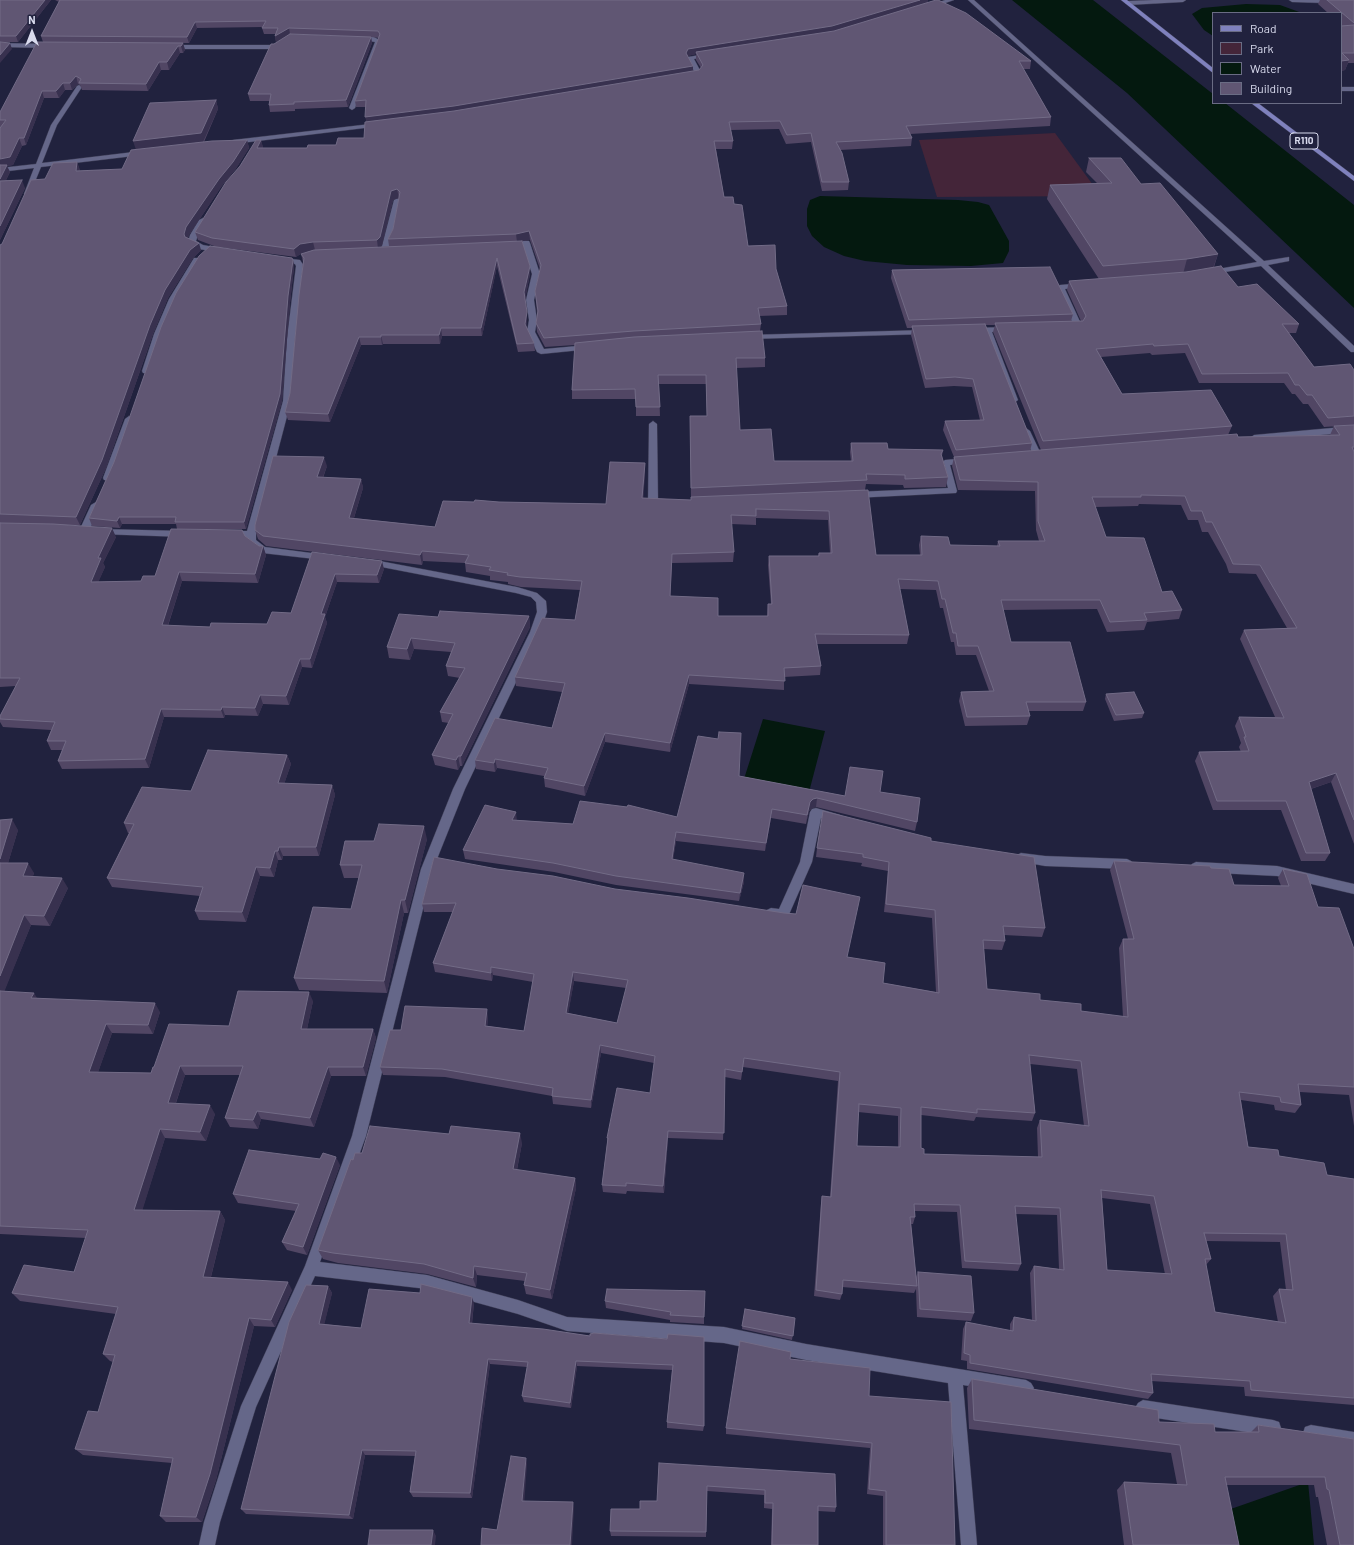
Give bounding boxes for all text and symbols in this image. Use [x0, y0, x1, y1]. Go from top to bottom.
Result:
north arrow [12, 12, 52, 52]
legend [1212, 12, 1342, 104]
text: N [28, 13, 36, 26]
text: Road [1250, 21, 1277, 35]
text: Park [1250, 41, 1274, 55]
text: Water [1250, 61, 1281, 75]
text: Building [1250, 81, 1292, 95]
road number: R110 [1290, 133, 1318, 149]

